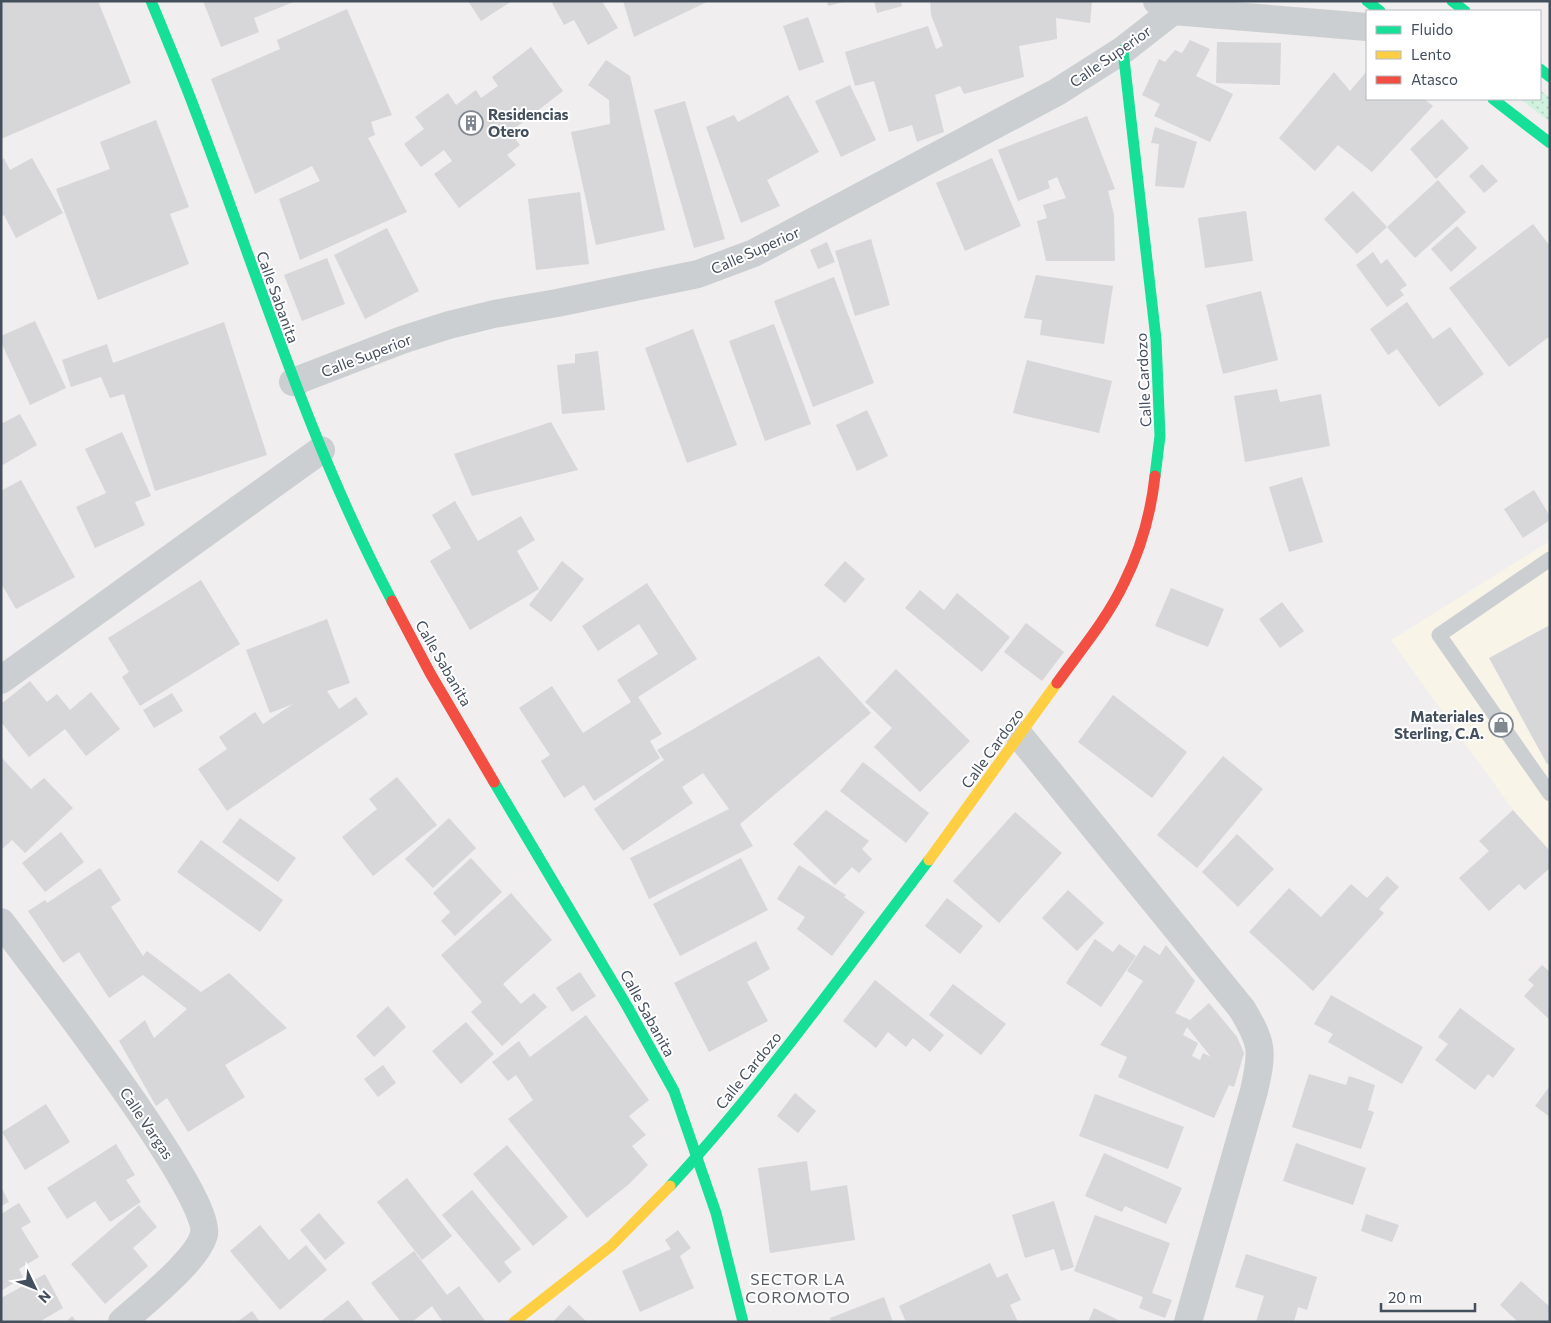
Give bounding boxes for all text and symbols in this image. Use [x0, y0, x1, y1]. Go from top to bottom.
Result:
legend [1366, 10, 1541, 100]
text: Fluido [1411, 20, 1453, 38]
street label: Calle Superior [1066, 21, 1154, 91]
text: Lento [1411, 45, 1451, 63]
text: Atasco [1411, 70, 1458, 88]
place label: Residencias Otero [488, 105, 569, 140]
building icon: Residencias Otero [458, 110, 484, 136]
street label: Calle Superior [708, 222, 802, 278]
street label: Calle Sabanita [253, 249, 303, 345]
street label: Calle Superior [318, 330, 414, 380]
street label: Calle Cardozo [1132, 332, 1154, 428]
street label: Calle Sabanita [412, 617, 476, 709]
street label: Calle Cardozo [957, 705, 1027, 791]
place label: Materiales Sterling, C.A. [1394, 707, 1484, 742]
shop icon: Materiales Sterling, C.A. [1488, 712, 1514, 738]
street label: Calle Sabanita [617, 967, 679, 1059]
street label: Calle Cardozo [711, 1028, 785, 1112]
street label: Calle Vargas [116, 1084, 178, 1162]
north arrow [10, 1263, 60, 1313]
district label: SECTOR LA COROMOTO [745, 1269, 851, 1306]
scale bar [1381, 1280, 1475, 1312]
text: N [35, 1288, 55, 1307]
text: 20 m [1388, 1288, 1422, 1306]

